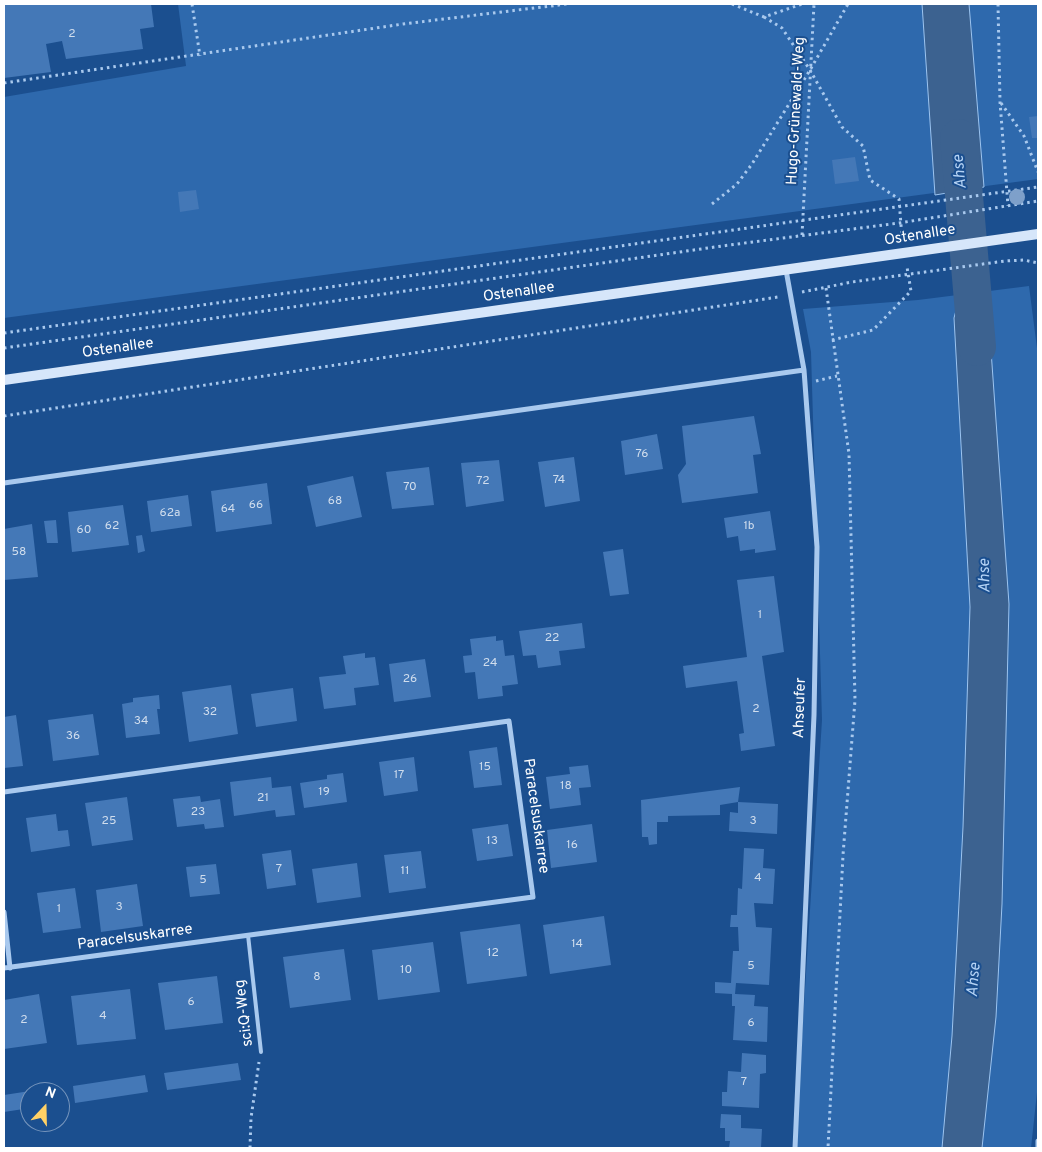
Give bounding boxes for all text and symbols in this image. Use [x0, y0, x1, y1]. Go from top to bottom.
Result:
house number: 2 [68, 28, 76, 42]
street label: Hugo-Grünewald-Weg [784, 36, 810, 186]
water label: Ahse [950, 154, 972, 190]
street label: Ostenallee [883, 221, 957, 251]
street label: Ostenallee [482, 279, 556, 307]
street label: Ostenallee [81, 335, 155, 363]
house number: 76 [636, 448, 648, 462]
house number: 74 [553, 474, 565, 488]
house number: 72 [476, 475, 490, 489]
house number: 70 [403, 481, 417, 495]
house number: 68 [328, 495, 342, 509]
house number: 66 [249, 499, 263, 513]
house number: 64 [221, 503, 235, 517]
house number: 62a [160, 507, 180, 521]
house number: 62 [105, 520, 119, 534]
house number: 1b [743, 520, 755, 534]
house number: 60 [77, 524, 91, 538]
house number: 58 [12, 546, 26, 560]
water label: Ahse [976, 559, 996, 593]
house number: 1 [758, 609, 762, 623]
house number: 22 [545, 632, 559, 646]
house number: 24 [483, 657, 497, 671]
house number: 26 [403, 673, 417, 687]
street label: Ahseufer [791, 677, 811, 739]
house number: 2 [752, 703, 760, 717]
house number: 32 [203, 706, 217, 720]
house number: 34 [134, 715, 148, 729]
house number: 36 [66, 730, 80, 744]
street label: Paracelsuskarree [518, 757, 552, 875]
house number: 15 [479, 761, 491, 775]
house number: 17 [394, 769, 404, 783]
house number: 18 [560, 780, 572, 794]
house number: 19 [318, 786, 330, 800]
house number: 21 [257, 792, 269, 806]
house number: 23 [191, 806, 205, 820]
house number: 25 [102, 815, 116, 829]
house number: 3 [749, 815, 757, 829]
house number: 13 [486, 835, 498, 849]
house number: 16 [566, 839, 578, 853]
house number: 7 [276, 863, 282, 877]
house number: 11 [401, 865, 409, 879]
house number: 4 [754, 872, 762, 886]
house number: 5 [199, 874, 207, 888]
house number: 3 [115, 901, 123, 915]
house number: 1 [57, 903, 61, 917]
street label: Paracelsuskarree [76, 921, 194, 955]
house number: 14 [571, 938, 583, 952]
house number: 12 [487, 947, 499, 961]
house number: 5 [747, 960, 755, 974]
water label: Ahse [964, 962, 986, 998]
house number: 10 [400, 964, 412, 978]
house number: 8 [313, 971, 321, 985]
street label: sci:Q-Weg [232, 978, 258, 1048]
house number: 6 [187, 996, 195, 1010]
house number: 4 [99, 1010, 107, 1024]
house number: 2 [20, 1014, 28, 1028]
house number: 6 [747, 1017, 755, 1031]
house number: 7 [741, 1076, 747, 1090]
north arrow [20, 1082, 70, 1132]
text: N [42, 1084, 58, 1103]

